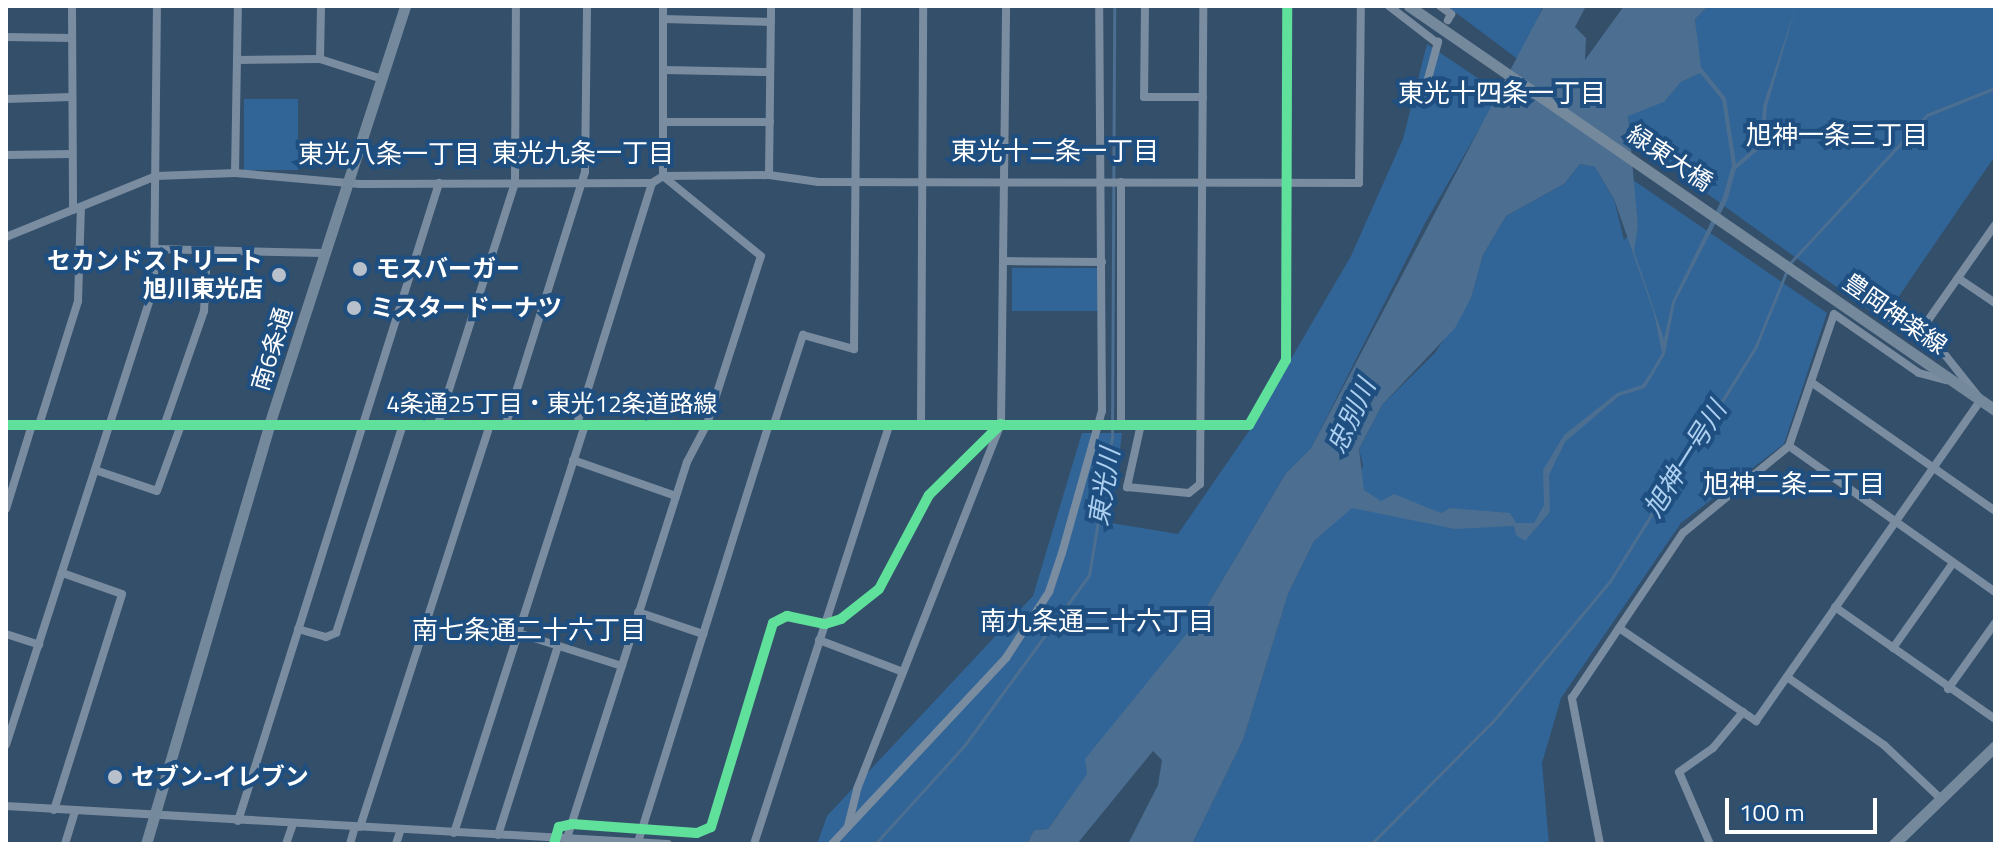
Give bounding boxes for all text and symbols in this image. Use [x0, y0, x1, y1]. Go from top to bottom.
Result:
district label: 東光十四条一丁目 [1398, 77, 1606, 109]
street label: 緑東大橋 [1622, 119, 1718, 197]
district label: 旭神一条三丁目 [1746, 119, 1928, 151]
district label: 東光十二条一丁目 [951, 135, 1159, 167]
district label: 東光九条一丁目 [492, 137, 674, 169]
district label: 東光八条一丁目 [298, 138, 480, 170]
place label: セカンドストリート 旭川東光店 [47, 247, 263, 303]
place label: モスバーガー [376, 255, 520, 283]
marker: モスバーガー [351, 260, 369, 278]
marker: セカンドストリート 旭川東光店 [270, 266, 288, 284]
street label: 豊岡神楽線 [1838, 268, 1952, 360]
place label: ミスタードーナツ [370, 294, 562, 322]
marker: ミスタードーナツ [345, 299, 363, 317]
street label: 南6条通 [246, 304, 298, 394]
water label: 忠別川 [1320, 374, 1382, 458]
street label: 4条通25丁目・東光12条道路線 [386, 390, 718, 418]
water label: 旭神一号川 [1637, 396, 1733, 522]
water label: 東光川 [1082, 446, 1126, 528]
district label: 旭神二条二丁目 [1703, 468, 1885, 500]
district label: 南九条通二十六丁目 [980, 605, 1214, 637]
district label: 南七条通二十六丁目 [412, 614, 646, 646]
place label: セブン-イレブン [131, 763, 309, 791]
marker: セブン-イレブン [106, 768, 124, 786]
scale bar [1729, 782, 1881, 832]
text: 100 m [1739, 794, 1805, 830]

